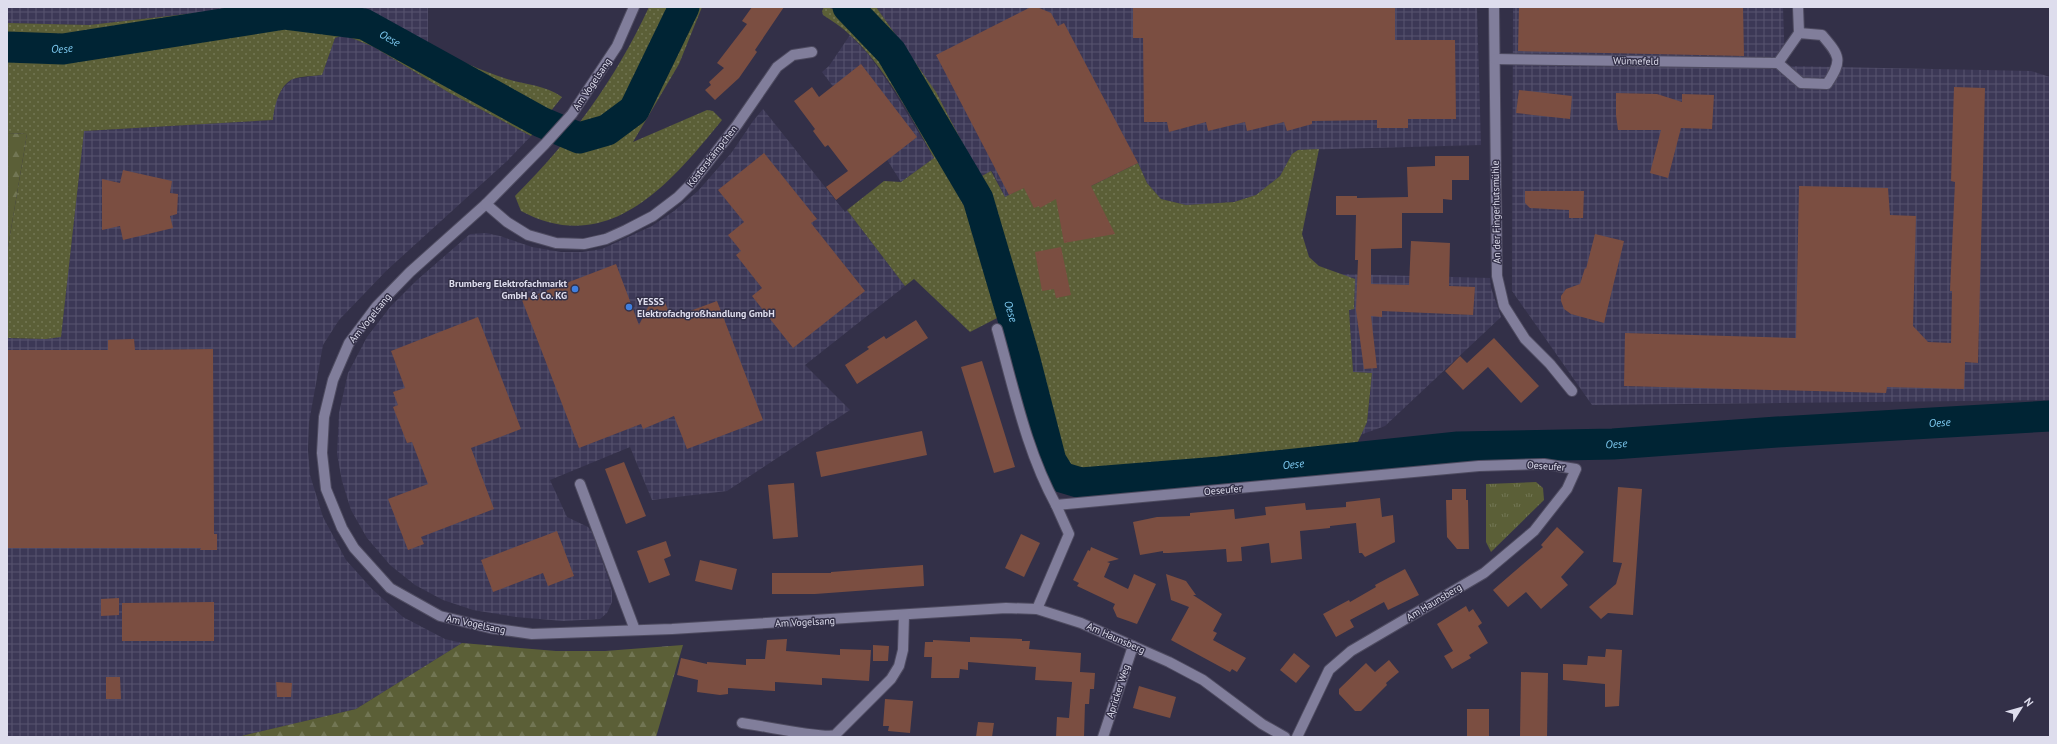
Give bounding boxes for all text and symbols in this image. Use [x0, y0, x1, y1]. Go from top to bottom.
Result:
water label: Oese [377, 27, 403, 50]
water label: Oese [51, 41, 74, 56]
street label: Wünnefeld [1613, 54, 1659, 68]
street label: Am Vogelsang [570, 55, 614, 113]
street label: Kösterskämpchen [684, 122, 740, 190]
street label: An der Fingerhutsmühle [1489, 160, 1503, 264]
place label: Brumberg Elektrofachmarkt GmbH & Co. KG [449, 277, 568, 302]
marker: Brumberg Elektrofachmarkt GmbH & Co. KG [570, 284, 580, 294]
street label: Am Vogelsang [346, 291, 394, 345]
place label: YESSS Elektrofachgroßhandlung GmbH [636, 295, 775, 320]
water label: Oese [1001, 299, 1021, 324]
marker: YESSS Elektrofachgroßhandlung GmbH [624, 302, 634, 312]
water label: Oese [1928, 415, 1951, 430]
water label: Oese [1605, 436, 1628, 451]
water label: Oese [1282, 456, 1305, 472]
street label: Oeseufer [1527, 458, 1566, 474]
street label: Oeseufer [1203, 482, 1243, 498]
street label: Am Haunsberg [1404, 580, 1464, 624]
street label: Am Vogelsang [445, 611, 507, 637]
street label: Am Vogelsang [775, 614, 835, 630]
street label: Am Haunsberg [1085, 619, 1147, 657]
street label: Apricker Weg [1103, 663, 1133, 719]
north arrow [2001, 688, 2041, 728]
text: N [2021, 695, 2037, 709]

